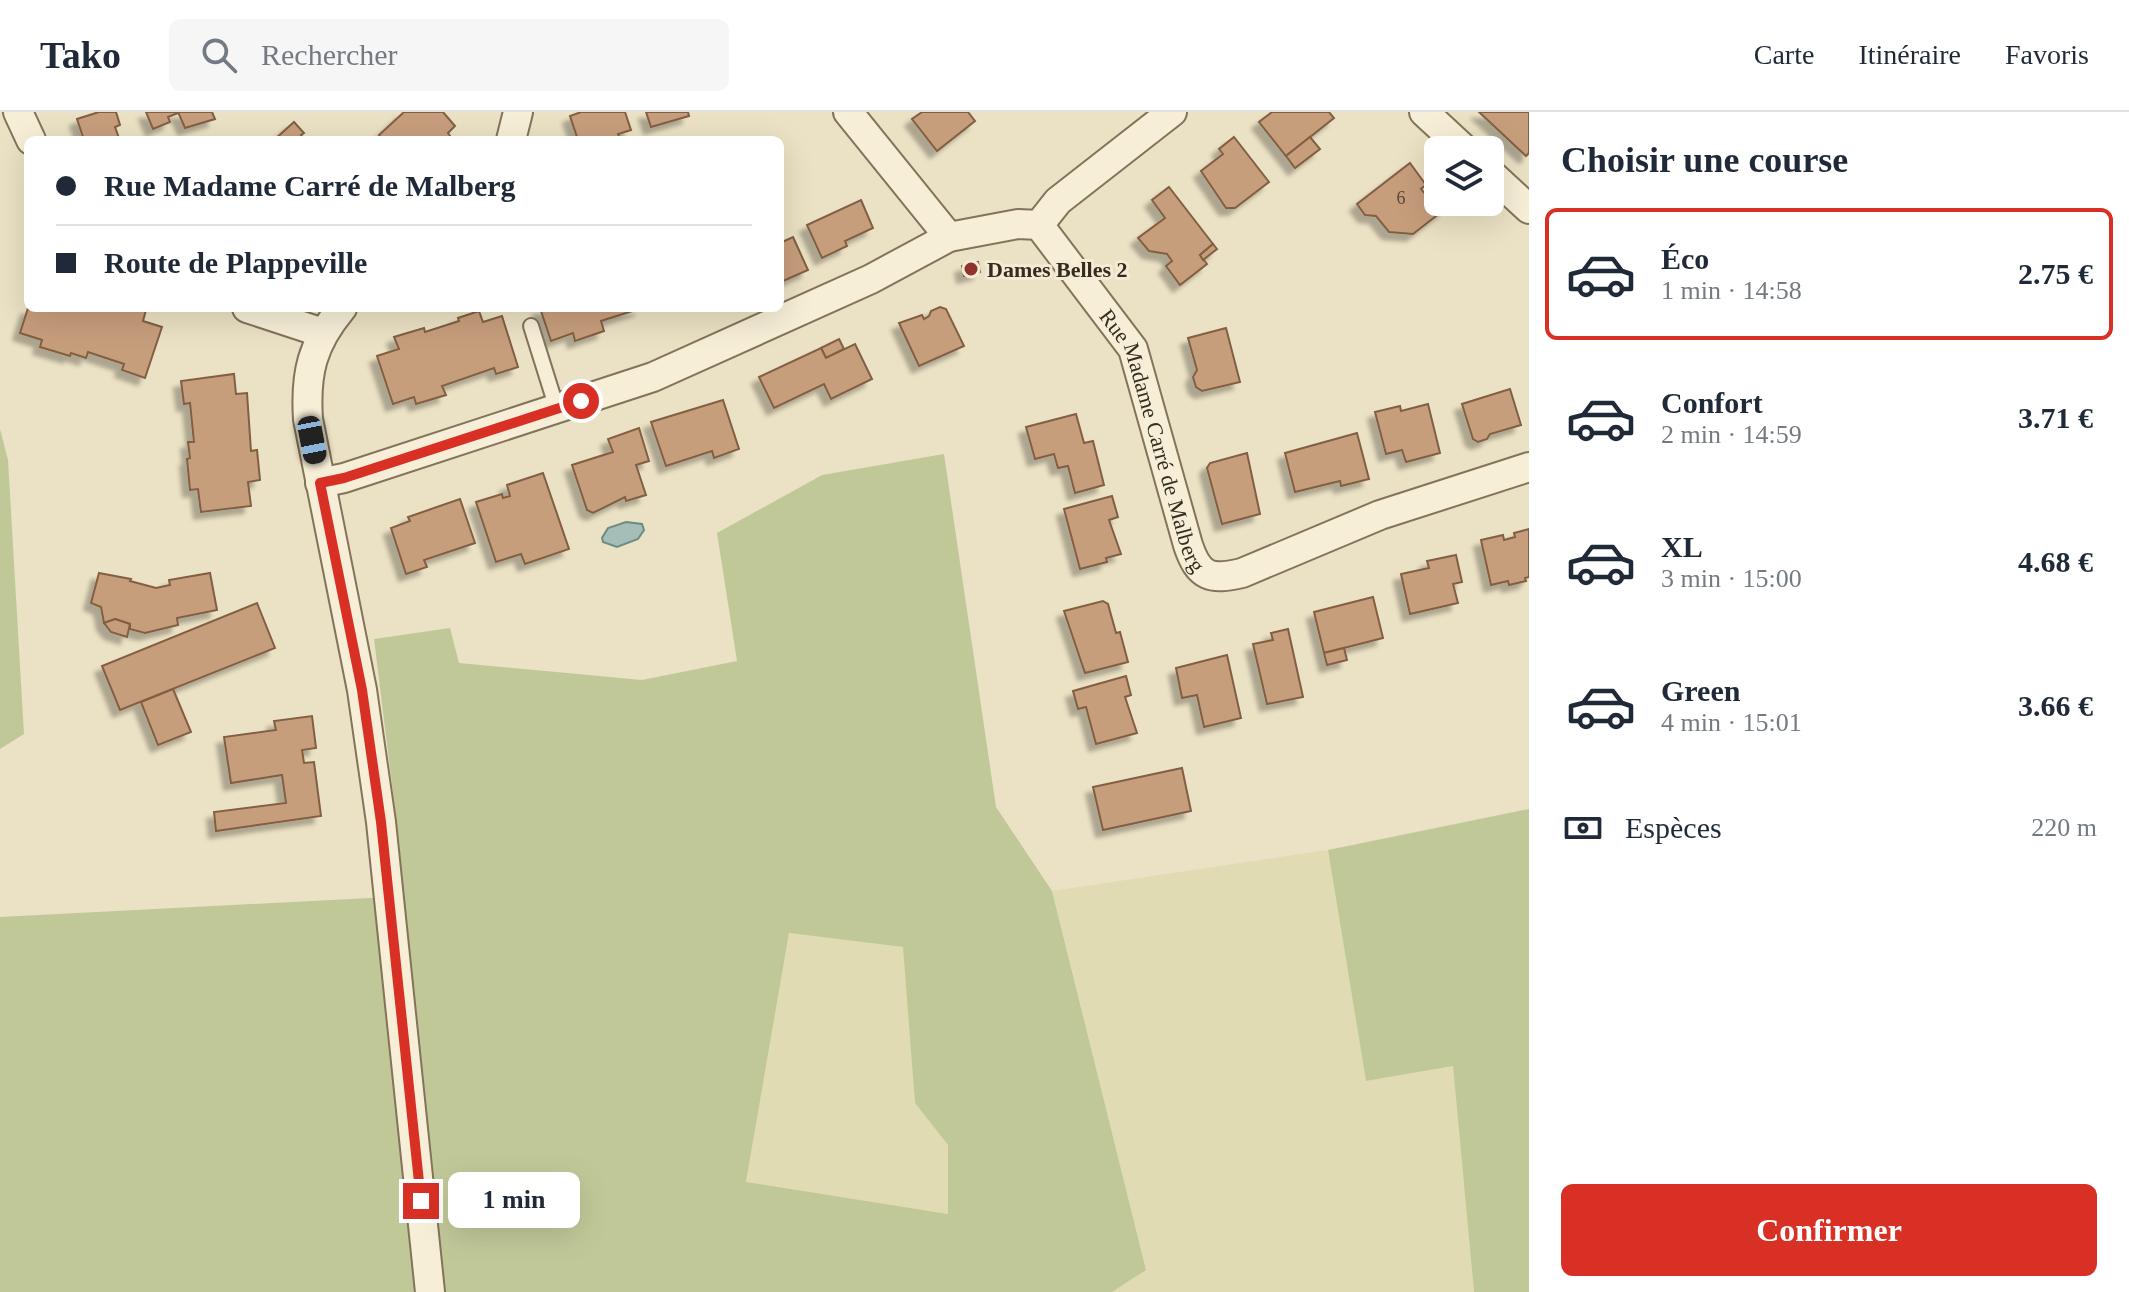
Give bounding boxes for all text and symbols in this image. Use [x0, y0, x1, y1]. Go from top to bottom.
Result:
search box [169, 19, 729, 91]
icon: search [197, 33, 241, 77]
text: Tako [40, 34, 121, 76]
text: Rechercher [261, 38, 398, 71]
text: Carte [1754, 39, 1814, 70]
text: Itinéraire [1858, 39, 1961, 70]
text: Favoris [2005, 39, 2089, 70]
map controls [1424, 136, 1504, 216]
button: layers [1424, 136, 1504, 216]
text: Choisir une course [1561, 140, 1848, 180]
text: Rue Madame Carré de Malberg [104, 169, 516, 202]
house number: 6 [1397, 188, 1406, 208]
icon: car [1565, 238, 1637, 310]
text: Éco [1661, 242, 1709, 275]
text: Route de Plappeville [104, 246, 367, 279]
place label: Dames Belles 2 [987, 257, 1128, 282]
text: 2.75 € [2018, 257, 2093, 290]
marker: Dames Belles 2 [962, 260, 980, 278]
text: 1 min · 14:58 [1661, 276, 1802, 305]
street label: Rue Madame Carré de Malberg [1095, 304, 1211, 577]
icon: car [1565, 382, 1637, 454]
route start [563, 383, 599, 419]
text: Confort [1661, 386, 1763, 419]
text: 3.71 € [2018, 401, 2093, 434]
car [296, 414, 328, 466]
text: 2 min · 14:59 [1661, 420, 1802, 449]
icon: car [1565, 526, 1637, 598]
text: XL [1661, 530, 1703, 563]
text: 4.68 € [2018, 545, 2093, 578]
text: 3 min · 15:00 [1661, 564, 1802, 593]
icon: car [1565, 670, 1637, 742]
text: Green [1661, 674, 1740, 707]
text: 3.66 € [2018, 689, 2093, 722]
text: 4 min · 15:01 [1661, 708, 1802, 737]
icon: cash [1561, 806, 1605, 850]
text: Espèces [1625, 811, 1722, 844]
text: 220 m [2031, 813, 2097, 842]
callout: 1 min [449, 1173, 581, 1229]
route end [403, 1183, 439, 1219]
button: Confirmer [1561, 1184, 2097, 1276]
text: 1 min [483, 1185, 545, 1214]

